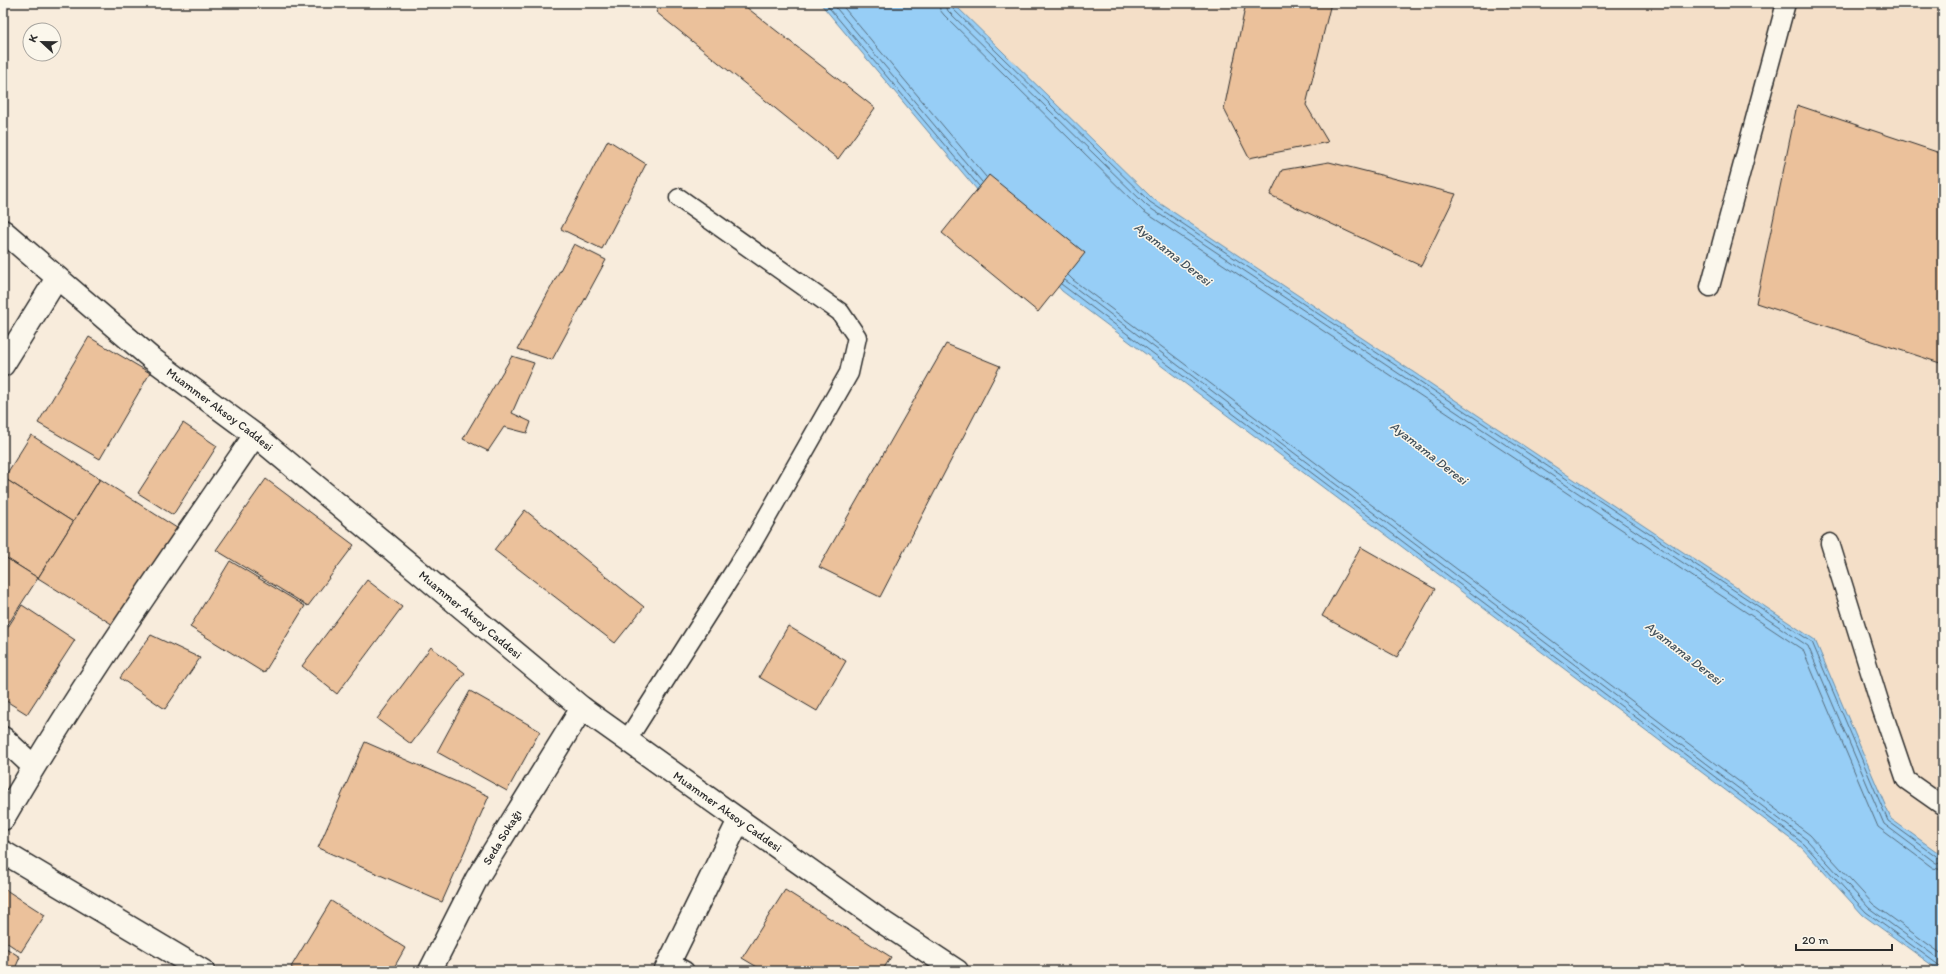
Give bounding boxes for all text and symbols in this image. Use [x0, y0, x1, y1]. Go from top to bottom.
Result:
north arrow [22, 22, 62, 62]
text: K [26, 32, 41, 44]
water label: Ayamama Deresi [1131, 219, 1216, 290]
street label: Muammer Aksoy Caddesi [164, 365, 276, 454]
water label: Ayamama Deresi [1387, 418, 1472, 489]
street label: Muammer Aksoy Caddesi [416, 568, 525, 662]
water label: Ayamama Deresi [1642, 618, 1727, 689]
street label: Muammer Aksoy Caddesi [671, 768, 784, 855]
street label: Seda Sokağı [480, 807, 524, 867]
scale bar [1796, 926, 1892, 952]
text: 20 m [1802, 933, 1829, 947]

